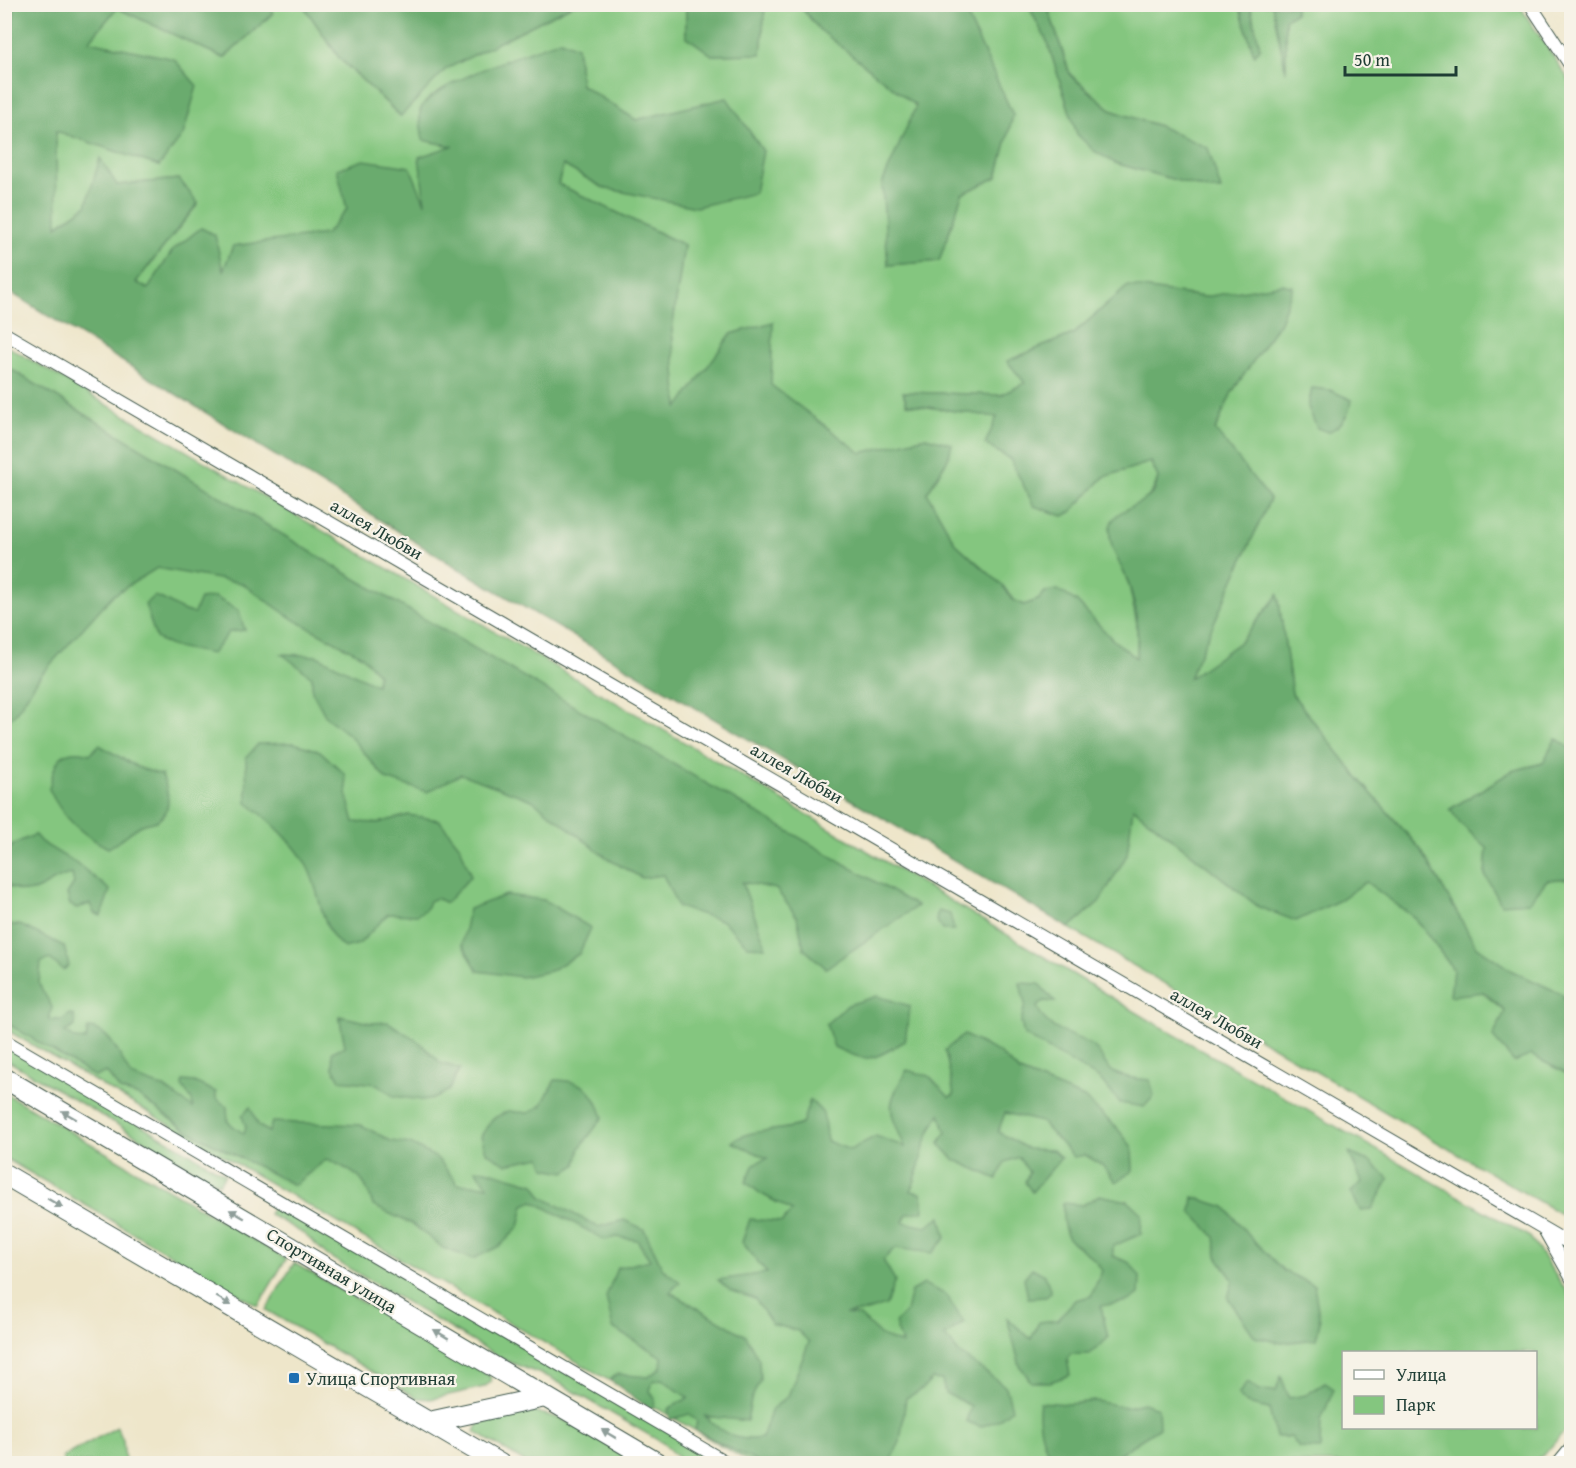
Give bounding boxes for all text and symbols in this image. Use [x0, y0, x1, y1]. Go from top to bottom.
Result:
scale bar [1345, 39, 1456, 77]
text: 50 m [1354, 46, 1390, 73]
street label: аллея Любви [326, 492, 429, 567]
street label: аллея Любви [746, 736, 849, 811]
street label: аллея Любви [1166, 981, 1269, 1056]
one-way arrow [60, 1110, 77, 1120]
one-way arrow [47, 1198, 64, 1208]
one-way arrow [229, 1208, 245, 1219]
street label: Спортивная улица [262, 1220, 403, 1320]
one-way arrow [216, 1296, 233, 1306]
one-way arrow [433, 1329, 449, 1340]
legend [1342, 1351, 1537, 1429]
text: Улица [1396, 1361, 1447, 1388]
place label: Улица Спортивная [306, 1365, 455, 1392]
marker: Улица Спортивная [287, 1371, 301, 1385]
text: Парк [1396, 1391, 1436, 1418]
one-way arrow [600, 1429, 617, 1439]

